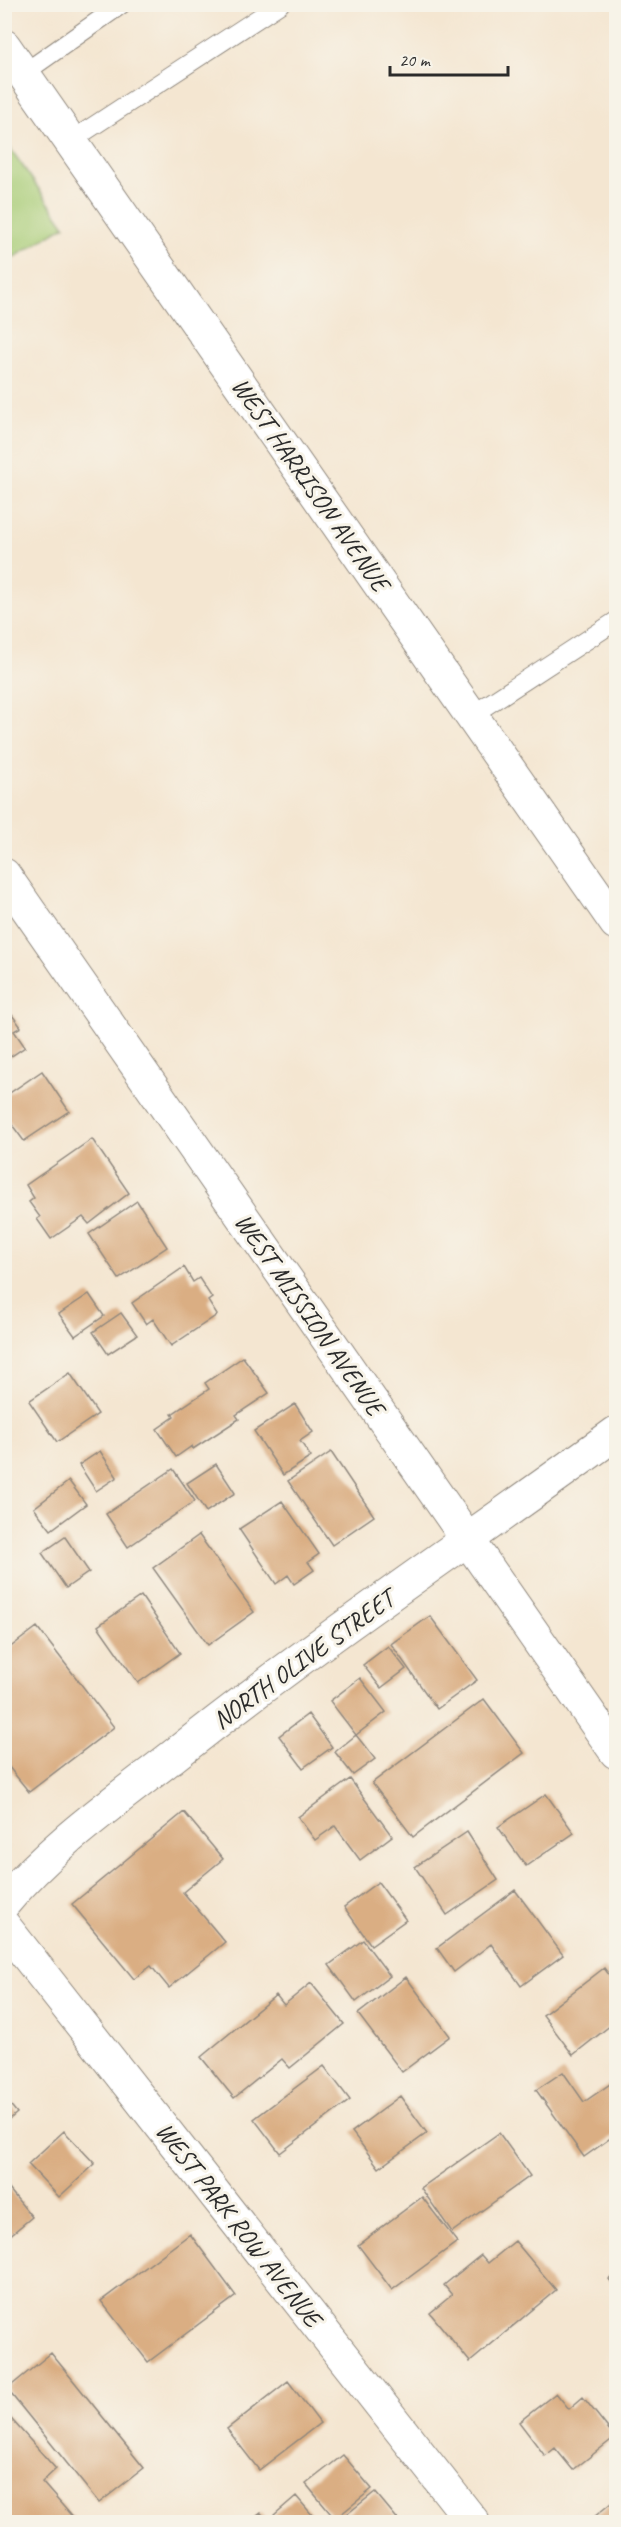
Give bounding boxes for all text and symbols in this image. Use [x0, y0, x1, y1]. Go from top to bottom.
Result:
scale bar [390, 39, 508, 77]
text: 20 m [399, 49, 432, 71]
street label: WEST HARRISON AVENUE [224, 371, 399, 601]
street label: WEST MISSION AVENUE [227, 1207, 394, 1425]
street label: NORTH OLIVE STREET [206, 1579, 405, 1737]
street label: WEST PARK ROW AVENUE [148, 2115, 331, 2336]

